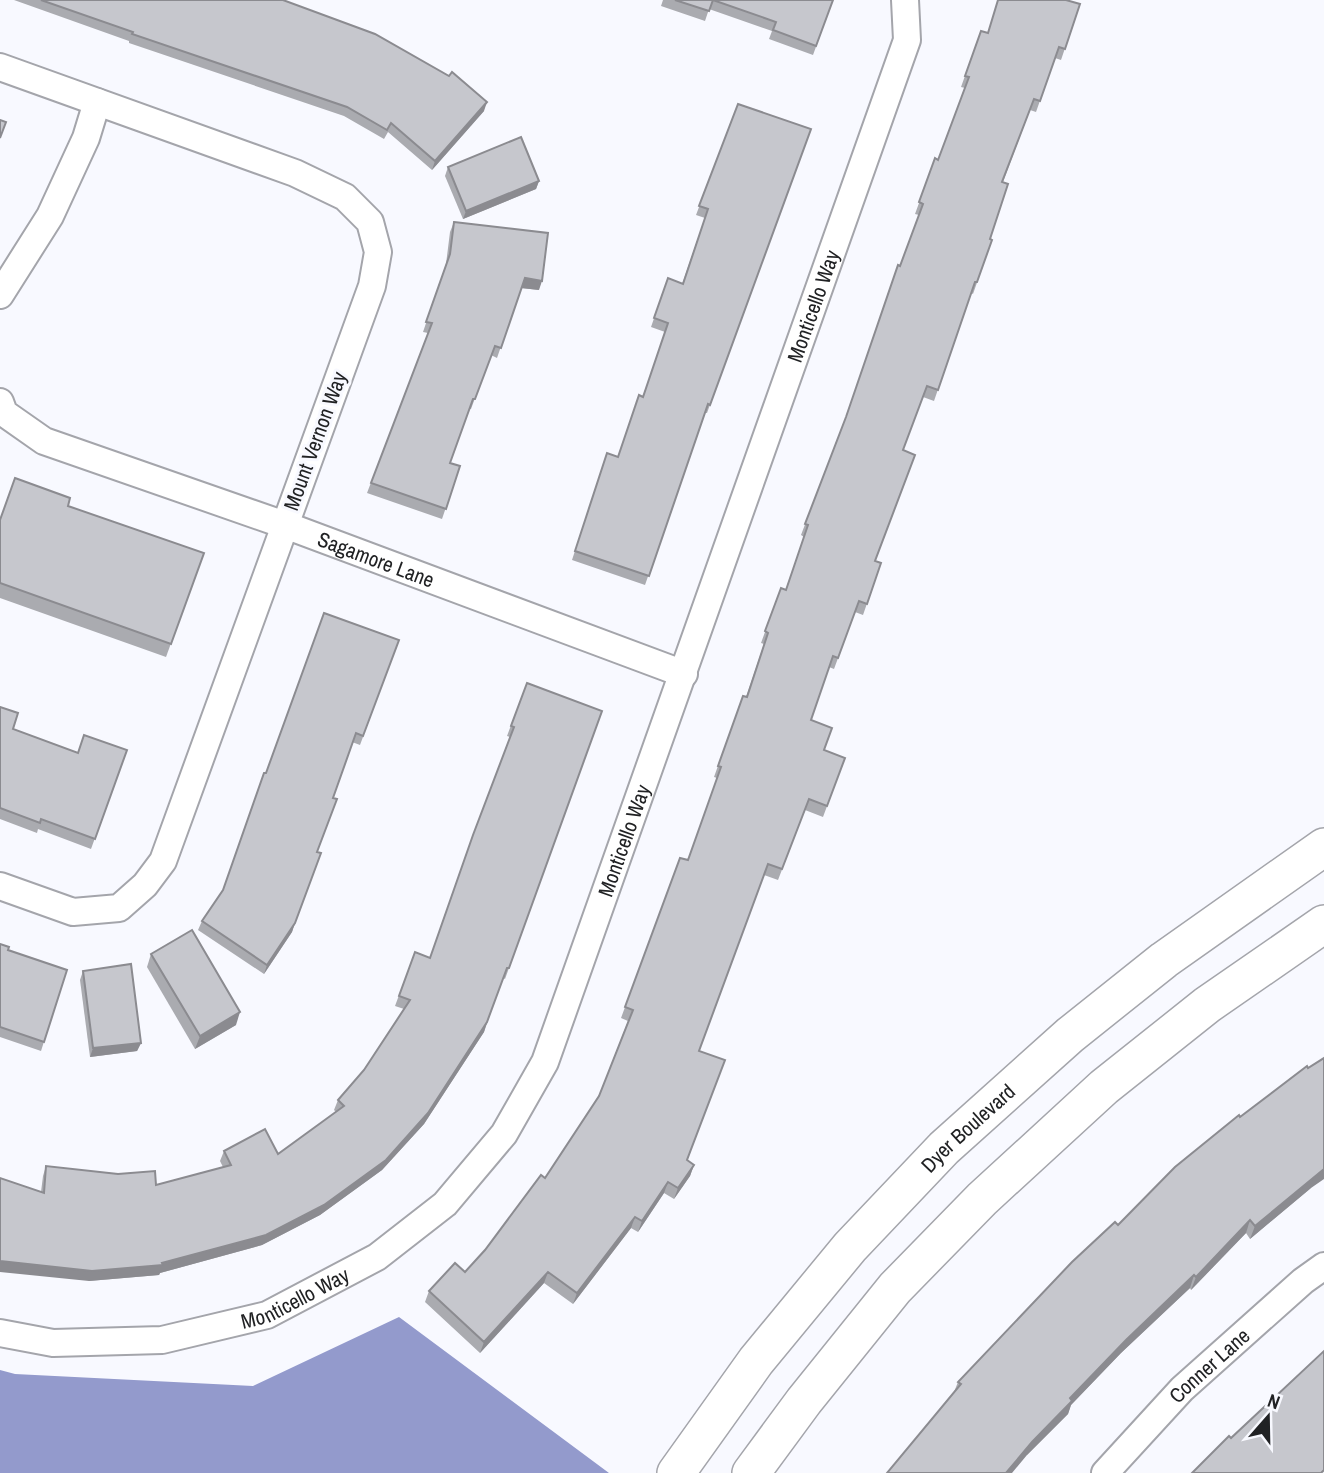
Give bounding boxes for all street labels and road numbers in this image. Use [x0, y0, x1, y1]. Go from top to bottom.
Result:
street label: Monticello Way [780, 246, 846, 366]
street label: Mount Vernon Way [276, 367, 354, 514]
street label: Sagamore Lane [314, 524, 439, 594]
street label: Monticello Way [590, 780, 657, 900]
street label: Dyer Boulevard [914, 1077, 1021, 1178]
street label: Monticello Way [238, 1260, 354, 1335]
street label: Conner Lane [1162, 1321, 1256, 1409]

